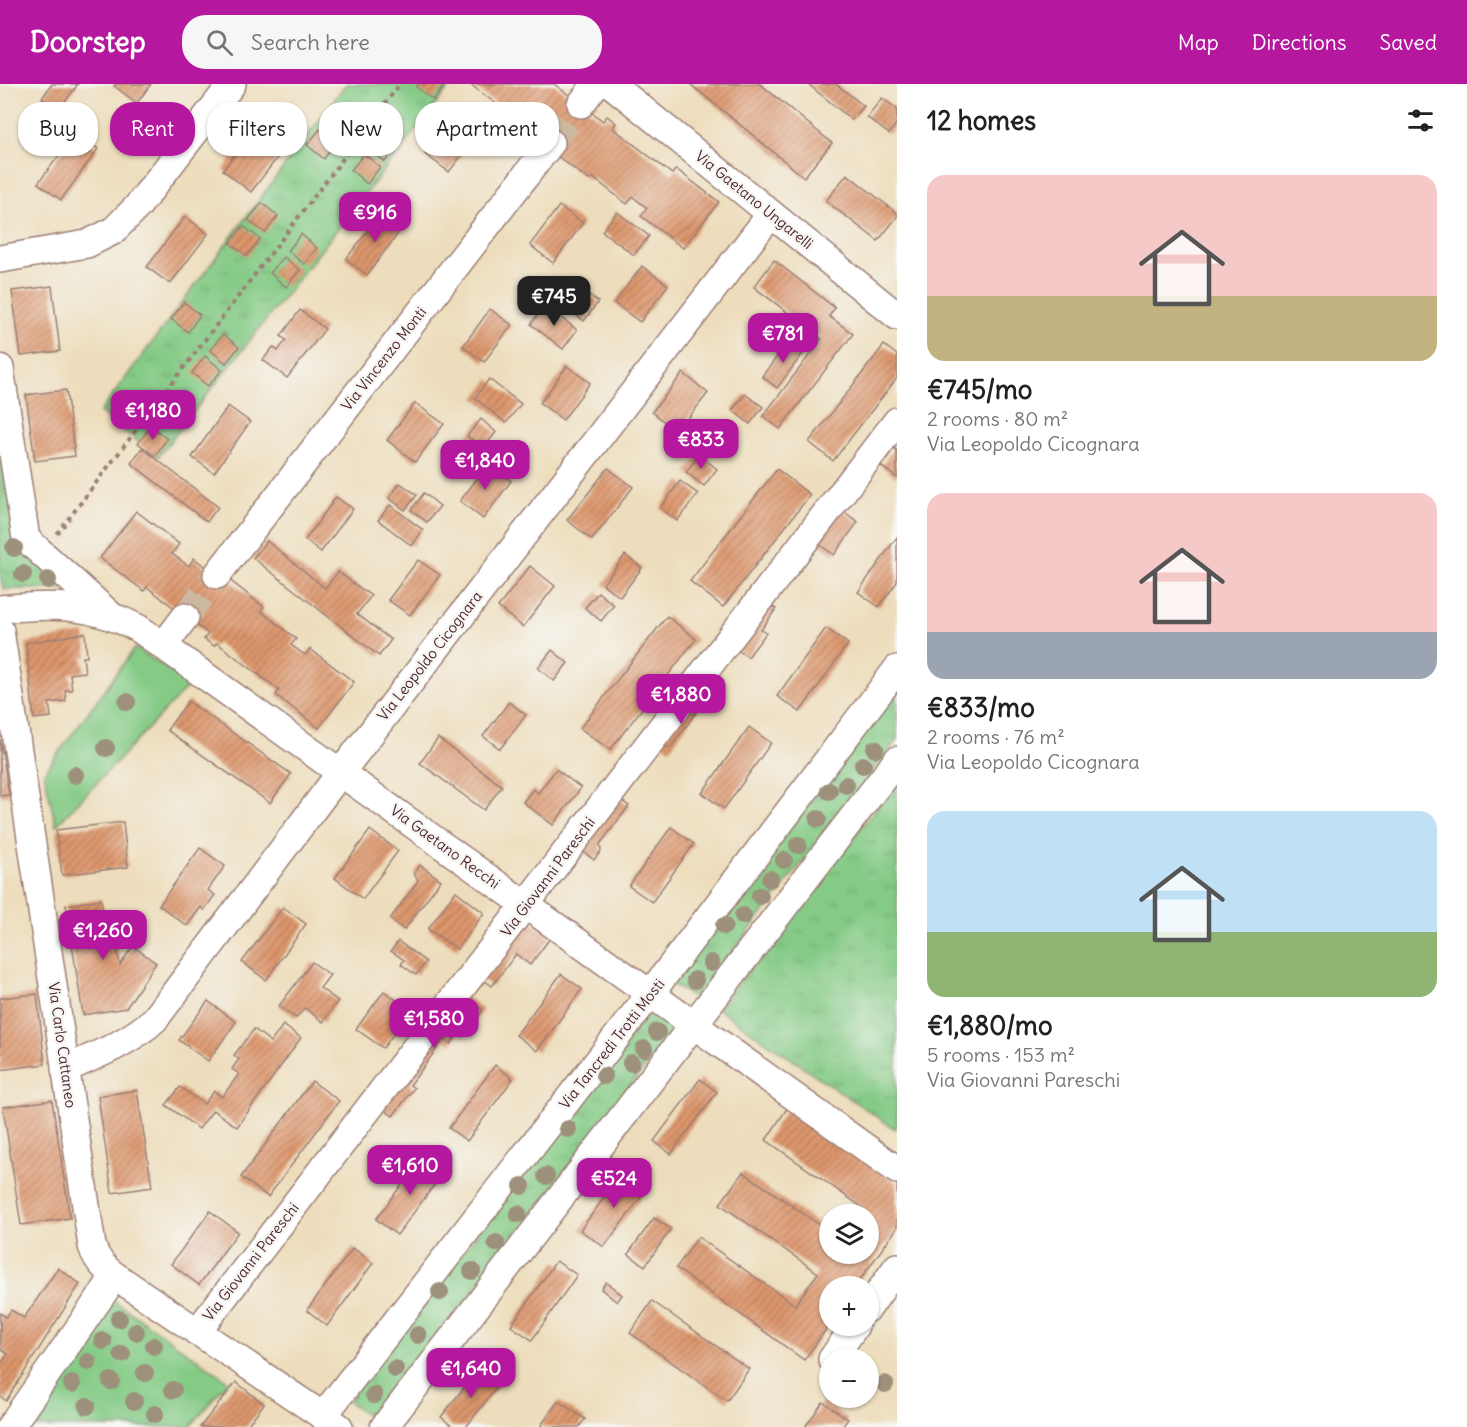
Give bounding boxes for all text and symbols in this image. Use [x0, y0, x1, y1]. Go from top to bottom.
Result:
search box [182, 15, 602, 69]
text: Doorstep [30, 24, 146, 60]
icon: search [203, 26, 236, 59]
text: Search here [251, 28, 370, 56]
text: Map [1178, 29, 1219, 56]
text: Directions [1252, 29, 1346, 56]
text: Saved [1379, 29, 1437, 56]
chip: Buy [18, 102, 98, 156]
chip: Rent [110, 102, 195, 156]
chip: Filters [207, 102, 307, 156]
chip: New [319, 102, 403, 156]
chip: Apartment [415, 102, 559, 156]
text: 12 homes [927, 104, 1036, 137]
icon: filters [1404, 104, 1437, 137]
street label: Via Gaetano Ungarelli [692, 146, 817, 253]
pin: €916 [339, 192, 411, 243]
text: €916 [353, 199, 397, 224]
icon: home [1128, 214, 1236, 322]
pin: €745 [518, 276, 590, 327]
text: €745 [531, 283, 577, 308]
street label: Via Vincenzo Monti [337, 303, 430, 415]
pin: €781 [747, 313, 819, 364]
text: €781 [762, 320, 804, 345]
text: €745/mo [927, 373, 1032, 406]
pin: €1,180 [104, 390, 202, 441]
text: €1,180 [125, 397, 181, 422]
text: 2 rooms · 80 m² [927, 406, 1068, 431]
pin: €833 [665, 419, 737, 470]
text: €833 [677, 426, 725, 451]
text: Via Leopoldo Cicognara [927, 431, 1140, 456]
pin: €1,840 [436, 440, 534, 491]
text: €1,840 [454, 447, 516, 472]
icon: home [1128, 532, 1236, 640]
street label: Via Leopoldo Cicognara [373, 587, 486, 724]
pin: €1,880 [632, 674, 730, 725]
text: €1,880 [651, 681, 711, 706]
text: €833/mo [927, 691, 1035, 724]
text: 2 rooms · 76 m² [927, 724, 1065, 749]
text: Via Leopoldo Cicognara [927, 749, 1140, 774]
street label: Via Gaetano Recchi [387, 800, 504, 893]
street label: Via Giovanni Pareschi [496, 813, 599, 940]
icon: home [1128, 850, 1236, 958]
pin: €1,260 [54, 910, 152, 961]
text: €1,260 [73, 917, 133, 942]
street label: Via Tancredi Trotti Mosti [555, 975, 668, 1113]
street label: Via Carlo Cattaneo [44, 981, 81, 1109]
pin: €1,580 [385, 998, 483, 1049]
text: €1,580 [404, 1005, 464, 1030]
text: €1,880/mo [927, 1009, 1053, 1042]
text: 5 rooms · 153 m² [927, 1042, 1075, 1067]
text: Via Giovanni Pareschi [927, 1067, 1120, 1092]
pin: €1,610 [361, 1145, 459, 1196]
text: €1,610 [381, 1152, 439, 1177]
pin: €524 [578, 1158, 650, 1209]
text: €524 [591, 1165, 637, 1190]
street label: Via Giovanni Pareschi [198, 1199, 303, 1325]
map controls [819, 1204, 879, 1408]
button: layers [819, 1204, 879, 1264]
button: + [819, 1276, 879, 1336]
pin: €1,640 [422, 1348, 520, 1399]
button: − [819, 1348, 879, 1408]
text: €1,640 [440, 1355, 502, 1380]

